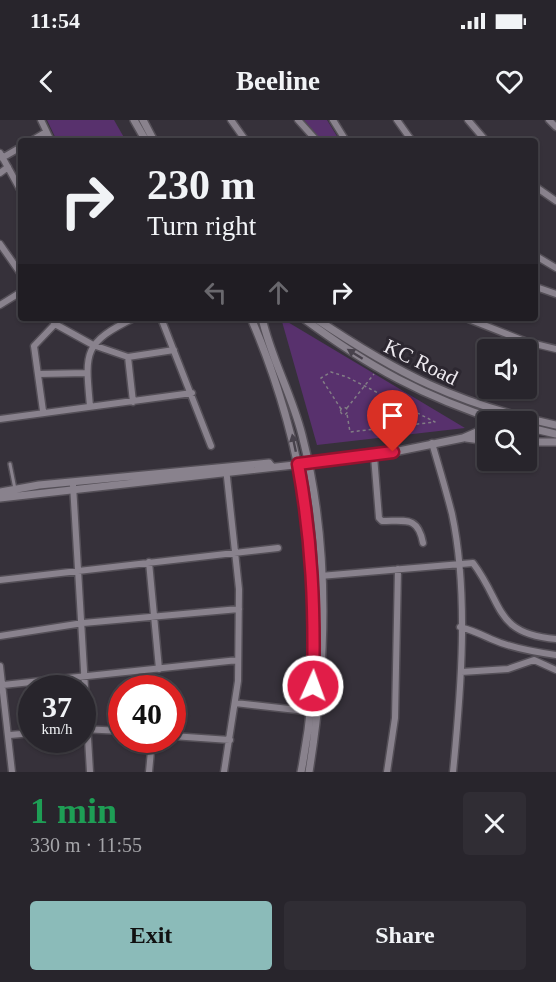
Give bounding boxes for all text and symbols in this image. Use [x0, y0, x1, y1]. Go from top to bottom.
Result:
text: 11:54 [30, 8, 80, 33]
icon: back [30, 65, 63, 98]
icon: heart [493, 65, 526, 98]
text: Beeline [236, 66, 320, 96]
icon: right [48, 162, 126, 240]
text: 230 m [147, 162, 256, 208]
text: Turn right [147, 211, 256, 241]
icon: left [199, 276, 232, 309]
icon: ahead [262, 276, 295, 309]
icon: right [325, 276, 358, 309]
street label: KC Road [380, 334, 462, 390]
map controls [477, 339, 537, 471]
button: sound [477, 339, 537, 399]
one-way arrow [346, 349, 363, 360]
pin [367, 390, 418, 452]
icon: arrive [376, 399, 409, 432]
button: search [477, 411, 537, 471]
one-way arrow [288, 434, 298, 452]
position arrow [281, 654, 345, 718]
speed limit sign: 40 [108, 675, 186, 753]
text: 37 [42, 690, 72, 723]
text: km/h [42, 721, 72, 737]
text: 1 min [30, 791, 117, 831]
button: close [463, 792, 526, 855]
text: 330 m · 11:55 [30, 834, 142, 856]
button: Exit [30, 901, 272, 970]
button: Share [284, 901, 526, 970]

